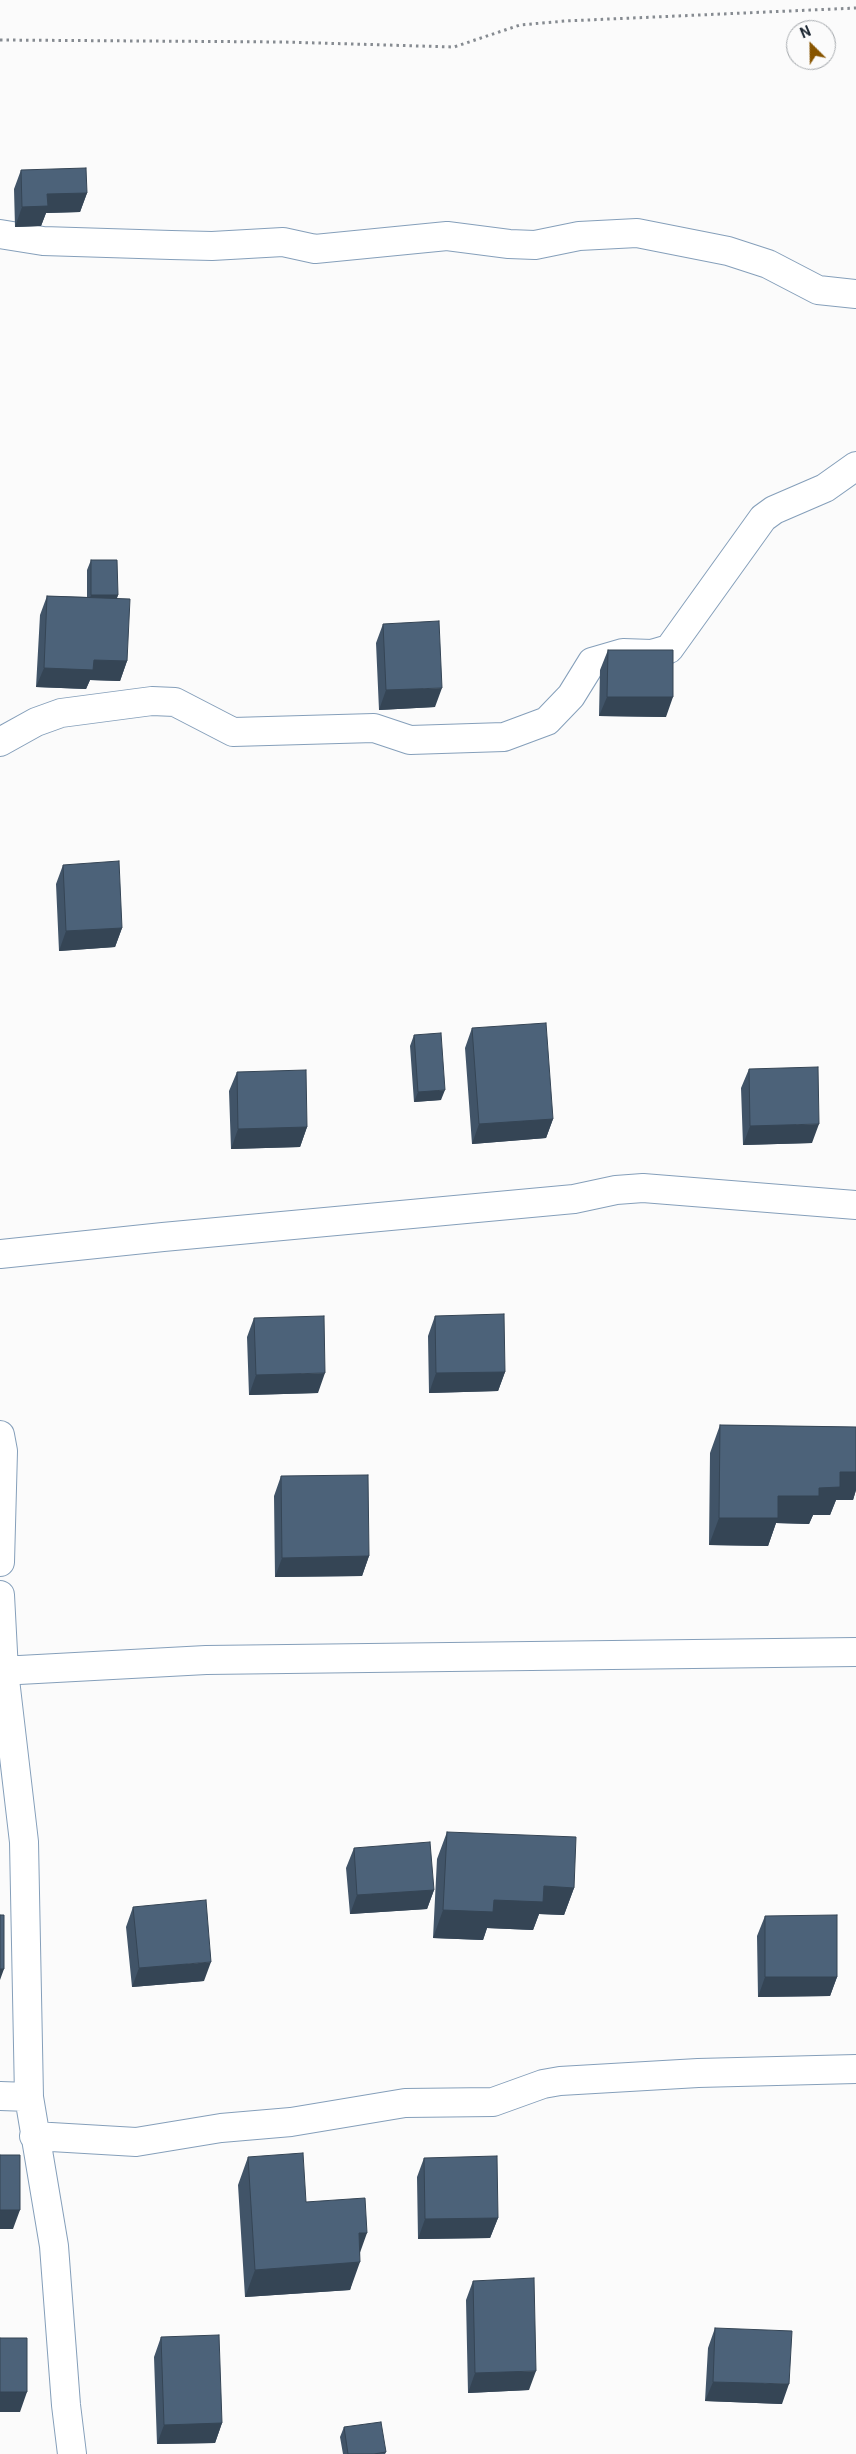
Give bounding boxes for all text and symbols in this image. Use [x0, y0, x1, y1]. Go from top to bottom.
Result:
north arrow [786, 20, 836, 70]
text: N [798, 23, 813, 41]

